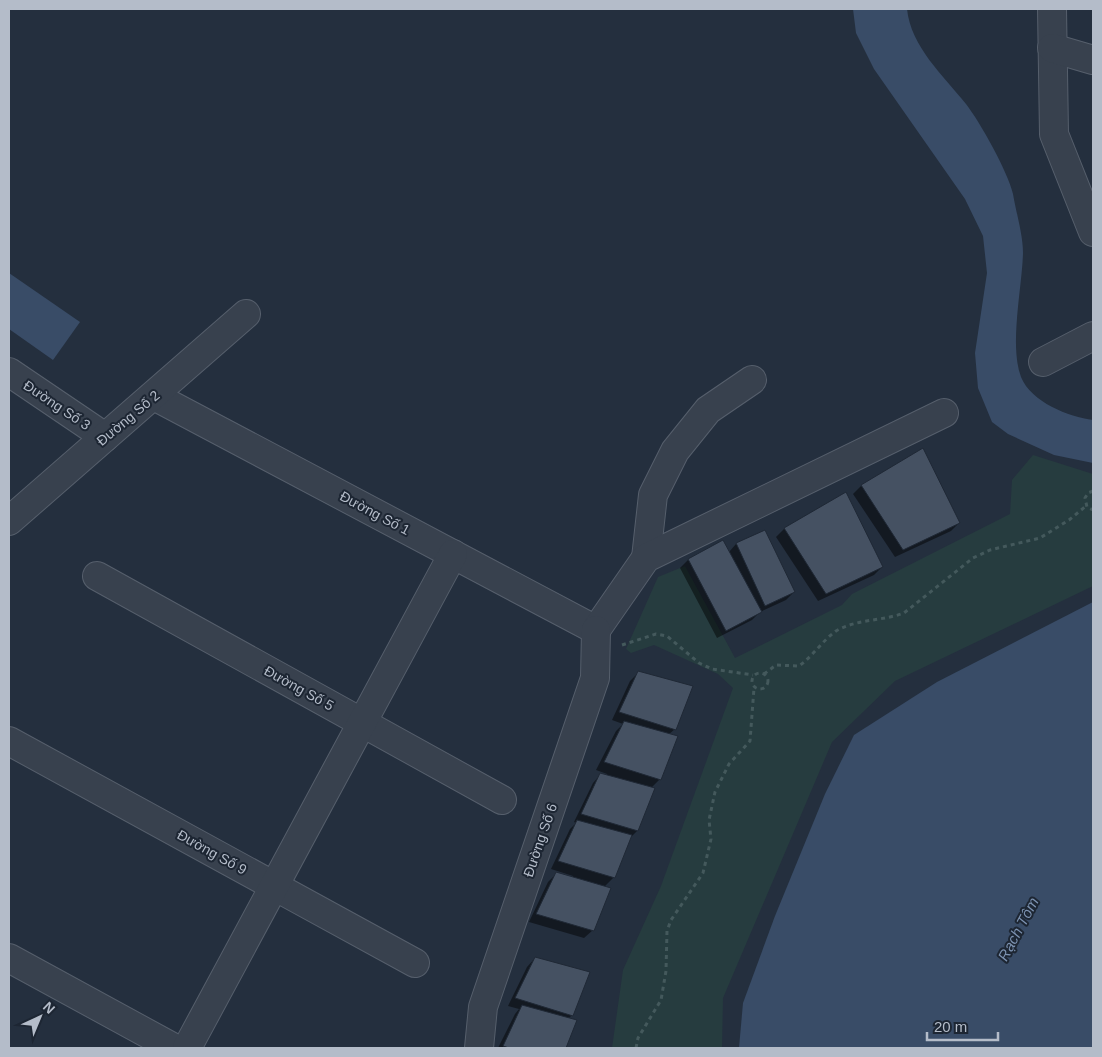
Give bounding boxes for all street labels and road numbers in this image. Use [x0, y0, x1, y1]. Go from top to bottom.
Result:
street label: Đường Số 3 [21, 377, 94, 433]
street label: Đường Số 2 [93, 387, 163, 449]
street label: Đường Số 1 [337, 488, 413, 538]
street label: Đường Số 5 [261, 662, 337, 714]
street label: Đường Số 6 [520, 801, 560, 879]
street label: Đường Số 9 [174, 826, 250, 878]

